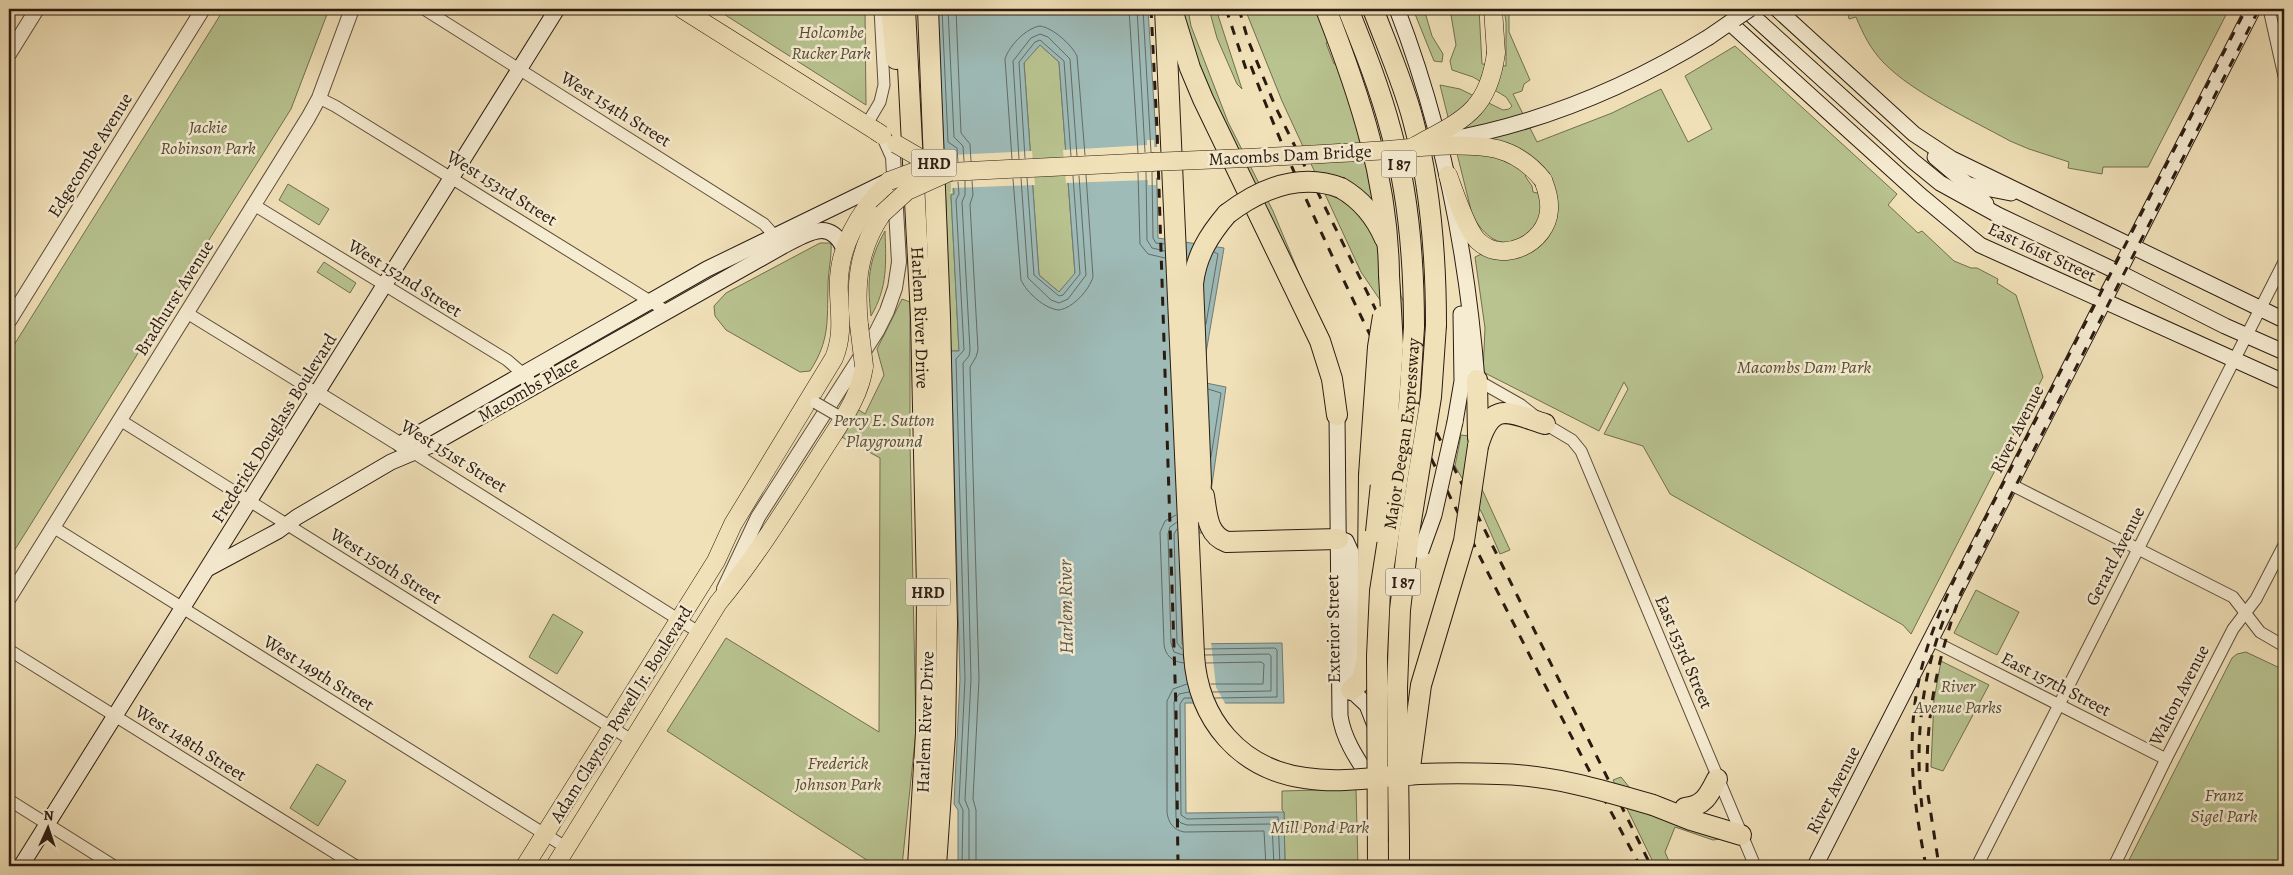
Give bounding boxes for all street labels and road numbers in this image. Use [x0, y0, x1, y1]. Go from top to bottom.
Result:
street label: West 154th Street [556, 65, 676, 152]
street label: Edgecombe Avenue [42, 88, 138, 222]
street label: Macombs Dam Bridge [1208, 139, 1372, 171]
street label: West 153rd Street [441, 144, 562, 232]
road number: HRD [912, 150, 956, 177]
road number: I 87 [1382, 150, 1416, 178]
street label: East 161st Street [1984, 216, 2100, 288]
street label: West 152nd Street [343, 233, 467, 323]
street label: Bradhurst Avenue [129, 236, 219, 360]
street label: Harlem River Drive [905, 246, 935, 389]
street label: Frederick Douglass Boulevard [206, 329, 342, 527]
street label: Major Deegan Expressway [1378, 336, 1425, 531]
street label: Macombs Place [473, 350, 583, 428]
street label: River Avenue [1985, 381, 2049, 477]
street label: West 151st Street [395, 413, 512, 498]
street label: Gerard Avenue [2080, 502, 2150, 610]
street label: West 150th Street [325, 522, 446, 610]
road number: I 87 [1386, 568, 1420, 596]
street label: Exterior Street [1320, 574, 1346, 684]
road number: HRD [906, 578, 950, 606]
street label: East 153rd Street [1649, 592, 1719, 712]
street label: Adam Clayton Powell Jr. Boulevard [544, 601, 698, 828]
street label: West 149th Street [258, 629, 379, 717]
street label: Walton Avenue [2143, 641, 2215, 750]
street label: East 157th Street [1997, 646, 2115, 722]
street label: Harlem River Drive [911, 651, 939, 793]
street label: West 148th Street [130, 699, 251, 787]
street label: River Avenue [1801, 742, 1865, 838]

